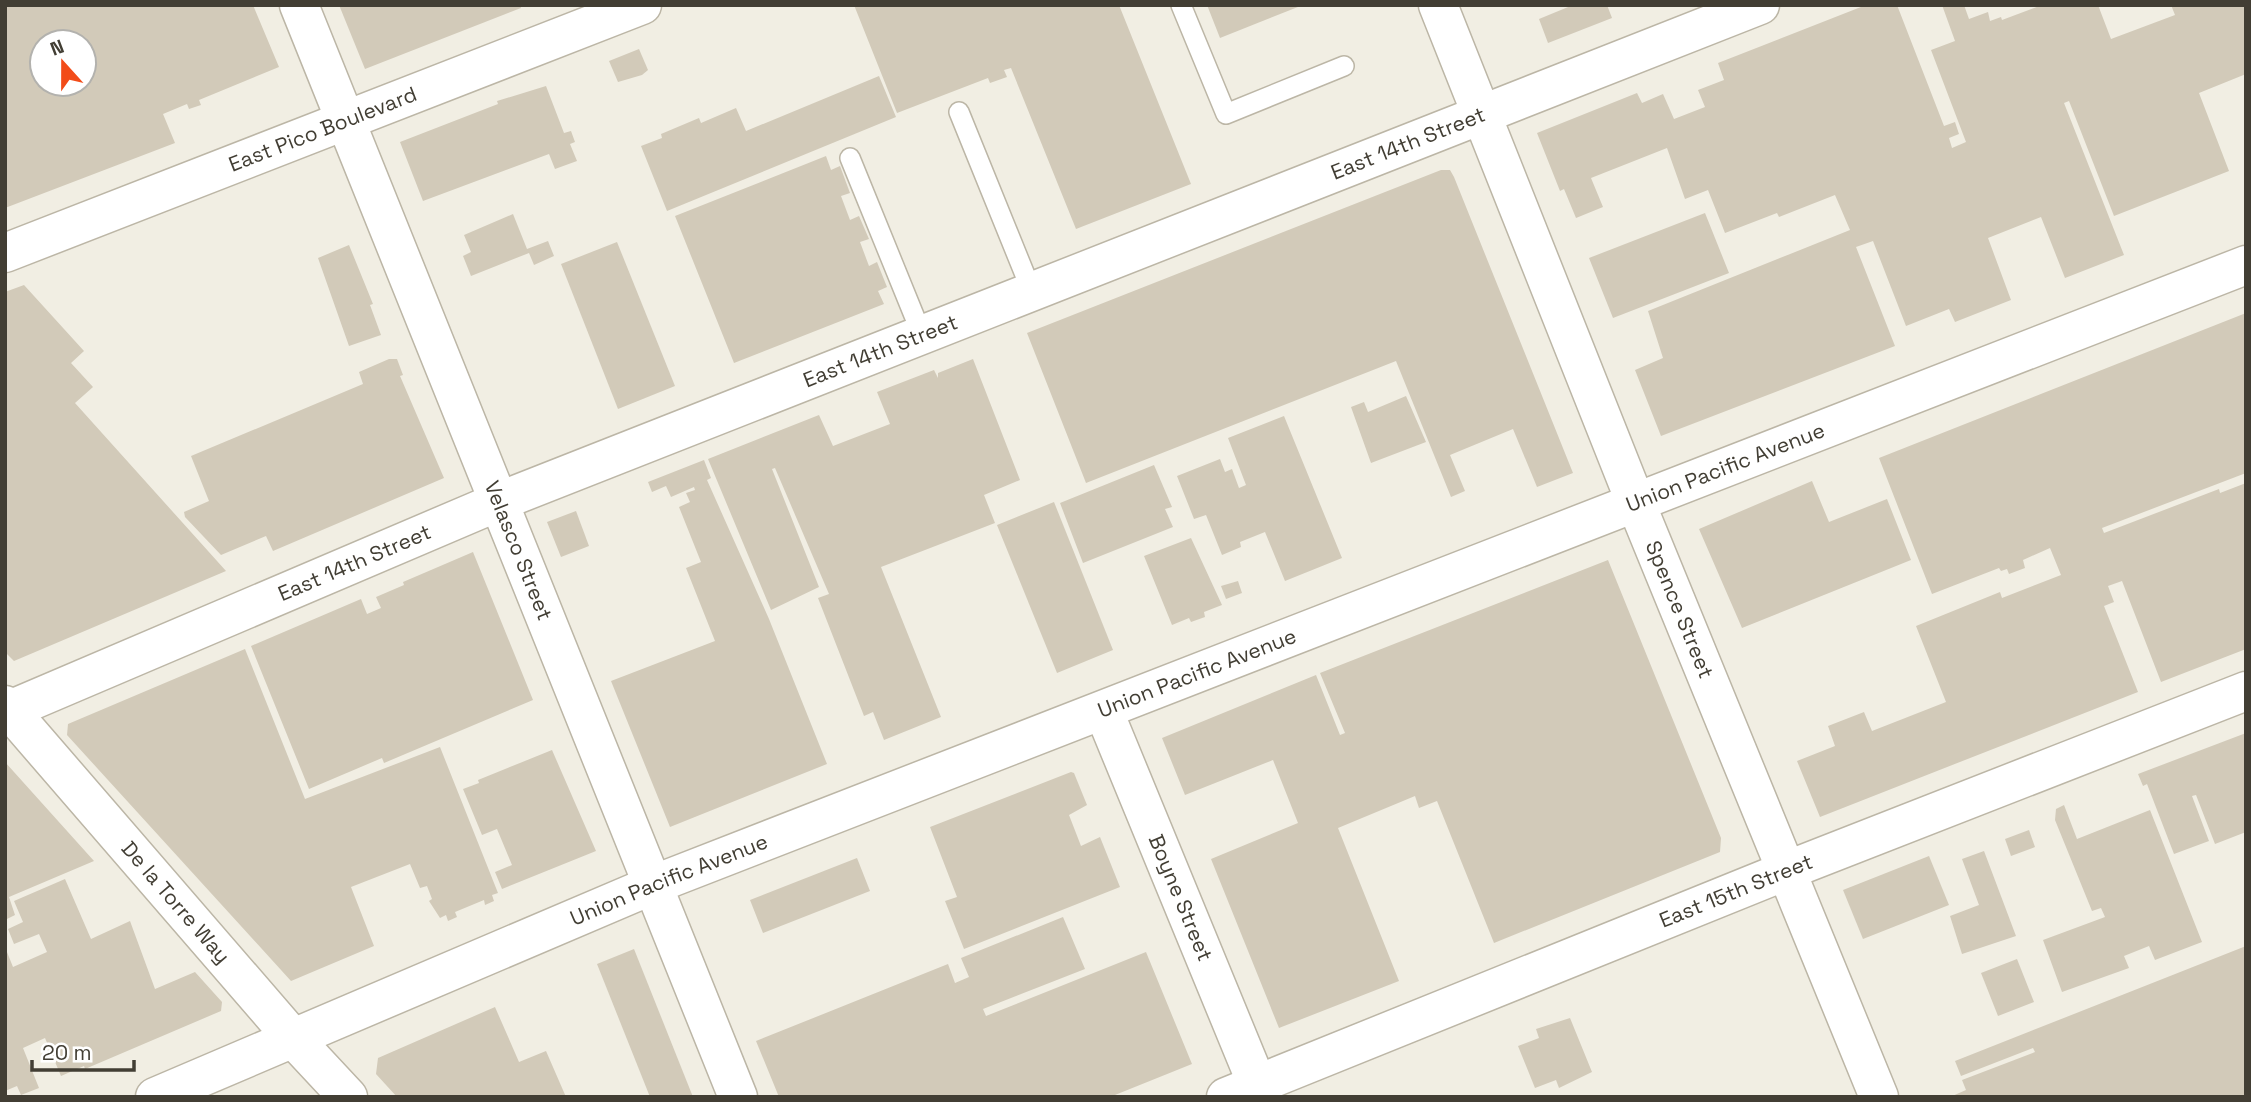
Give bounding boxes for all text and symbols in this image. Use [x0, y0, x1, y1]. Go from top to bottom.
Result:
north arrow [28, 28, 98, 98]
text: N [47, 34, 68, 62]
street label: East Pico Boulevard [225, 80, 420, 178]
street label: East 14th Street [1327, 101, 1489, 186]
street label: East 14th Street [799, 308, 961, 393]
street label: Union Pacific Avenue [1622, 416, 1828, 518]
street label: Velasco Street [479, 477, 559, 624]
street label: East 14th Street [274, 518, 435, 607]
street label: Spence Street [1640, 537, 1720, 682]
street label: Union Pacific Avenue [1094, 622, 1300, 724]
street label: Union Pacific Avenue [566, 827, 772, 932]
street label: Boyne Street [1143, 830, 1219, 965]
street label: De la Torre Way [116, 835, 236, 969]
street label: East 15th Street [1655, 848, 1817, 934]
scale bar [32, 1028, 133, 1072]
text: 20 m [42, 1039, 92, 1066]

